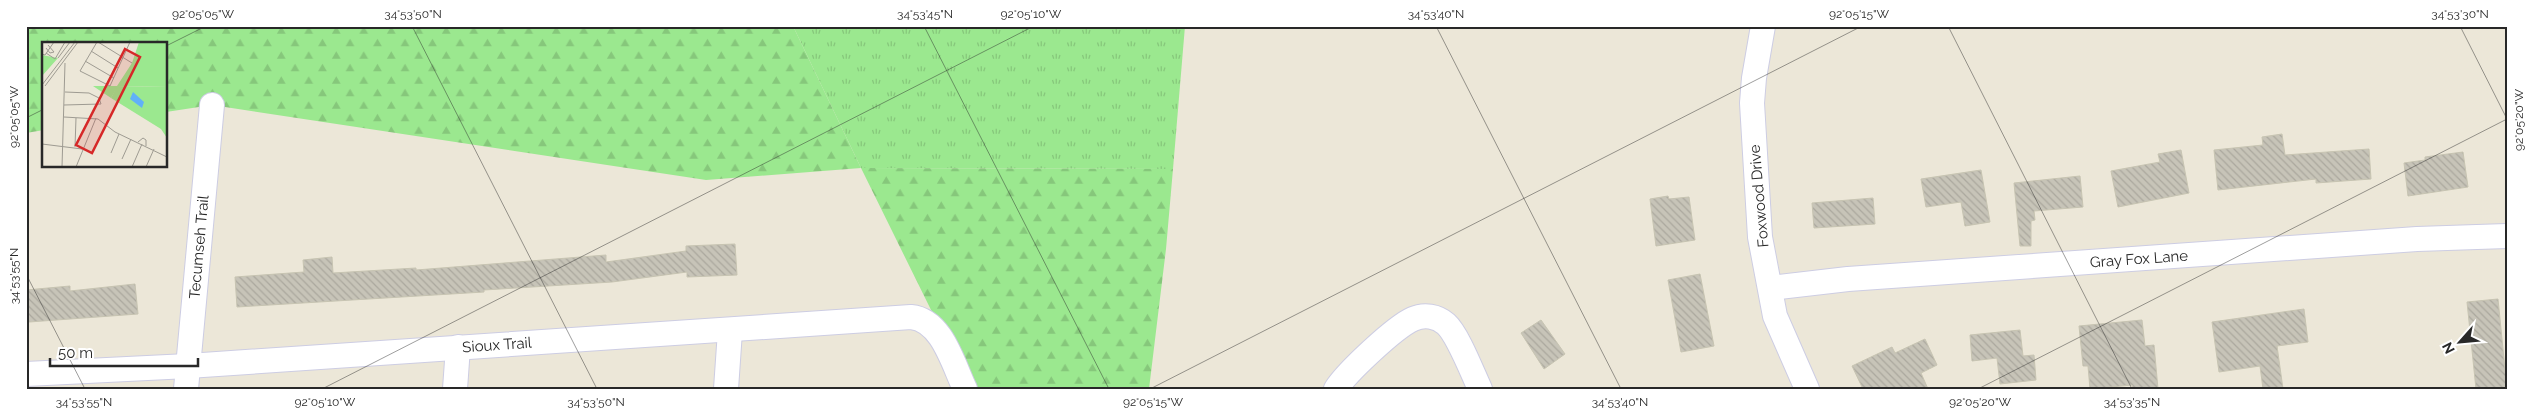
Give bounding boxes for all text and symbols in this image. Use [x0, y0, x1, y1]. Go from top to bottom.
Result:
text: 92°05'05"W [172, 7, 235, 21]
text: 34°53'50"N [384, 7, 442, 21]
text: 34°53'45"N [897, 7, 953, 21]
text: 92°05'10"W [1001, 7, 1062, 21]
text: 34°53'40"N [1408, 7, 1464, 21]
text: 92°05'15"W [1829, 7, 1889, 21]
text: 34°53'30"N [2431, 7, 2489, 21]
inset map [42, 42, 168, 168]
text: 92°05'05"W [7, 85, 21, 148]
text: 92°05'20"W [2512, 89, 2526, 151]
street label: Foxwood Drive [1746, 144, 1772, 248]
street label: Tecumseh Trail [186, 194, 213, 300]
street label: Gray Fox Lane [2089, 247, 2189, 271]
text: 34°53'55"N [7, 248, 21, 304]
north arrow [2436, 318, 2486, 368]
street label: Sioux Trail [462, 334, 533, 356]
scale bar [50, 335, 198, 367]
text: N [2439, 340, 2458, 356]
text: 50 m [58, 344, 93, 362]
text: 34°53'55"N [56, 395, 112, 409]
text: 92°05'10"W [295, 395, 356, 409]
text: 34°53'50"N [567, 395, 625, 409]
text: 92°05'15"W [1123, 395, 1183, 409]
text: 34°53'40"N [1592, 395, 1648, 409]
text: 92°05'20"W [1949, 395, 2011, 409]
text: 34°53'35"N [2104, 395, 2160, 409]

